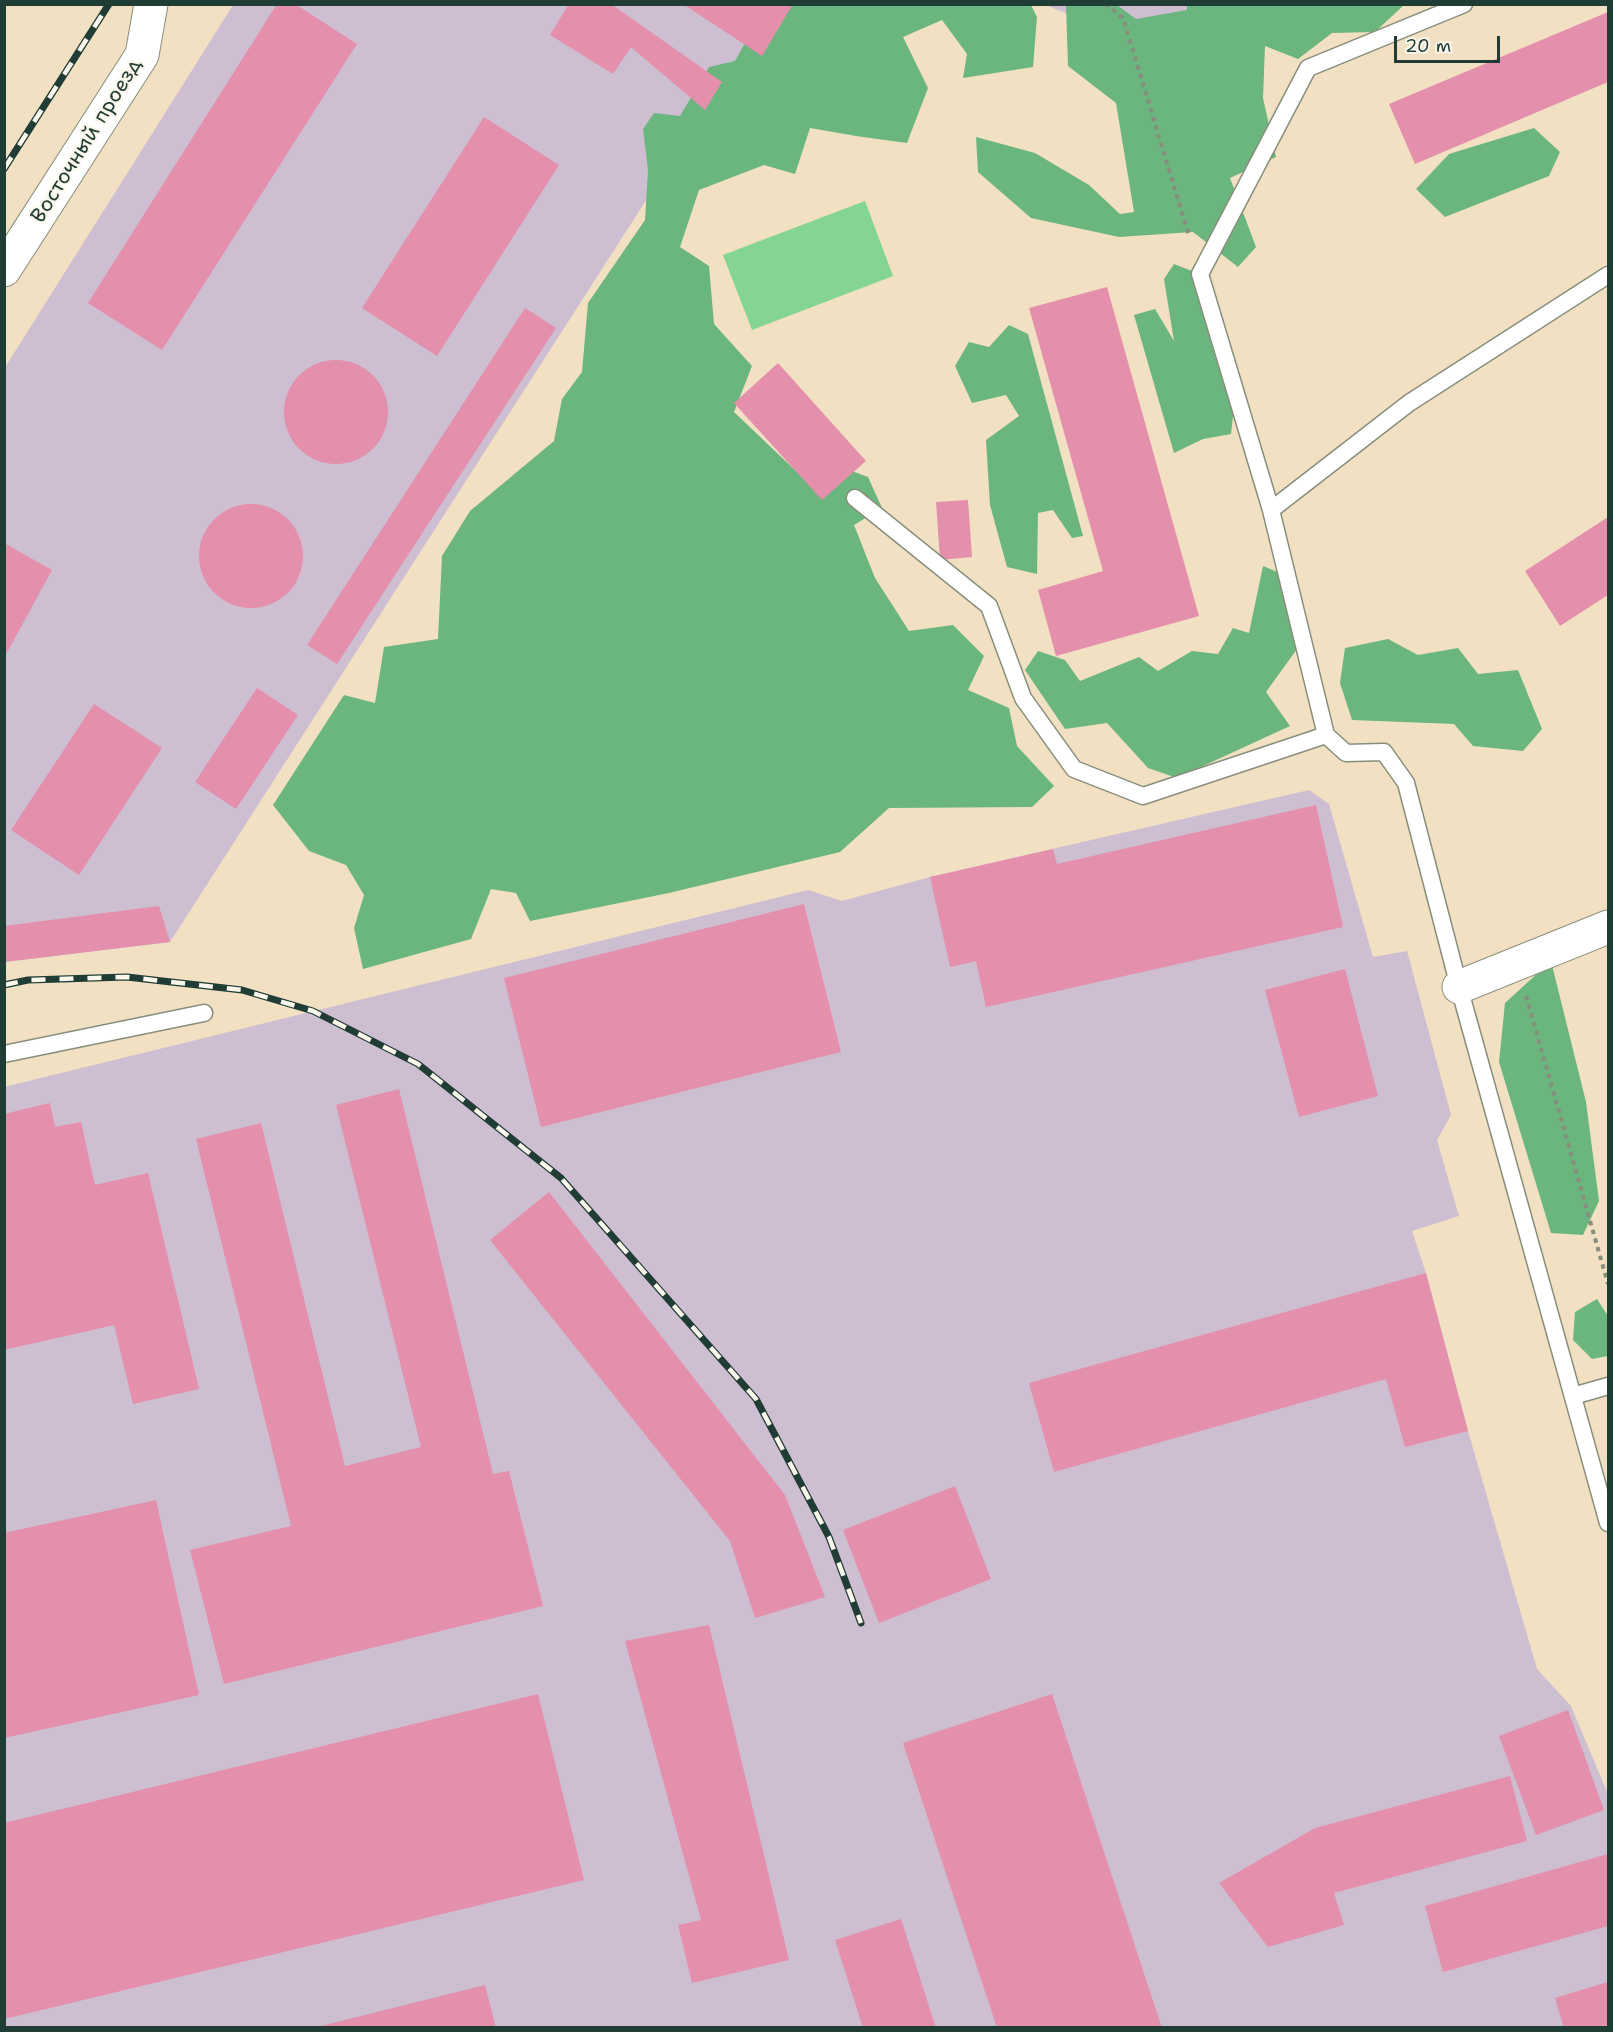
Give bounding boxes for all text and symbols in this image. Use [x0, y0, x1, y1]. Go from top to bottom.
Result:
scale bar [1397, 24, 1504, 62]
text: 20 m [1405, 34, 1451, 58]
street label: Восточный проезд [26, 54, 148, 228]

